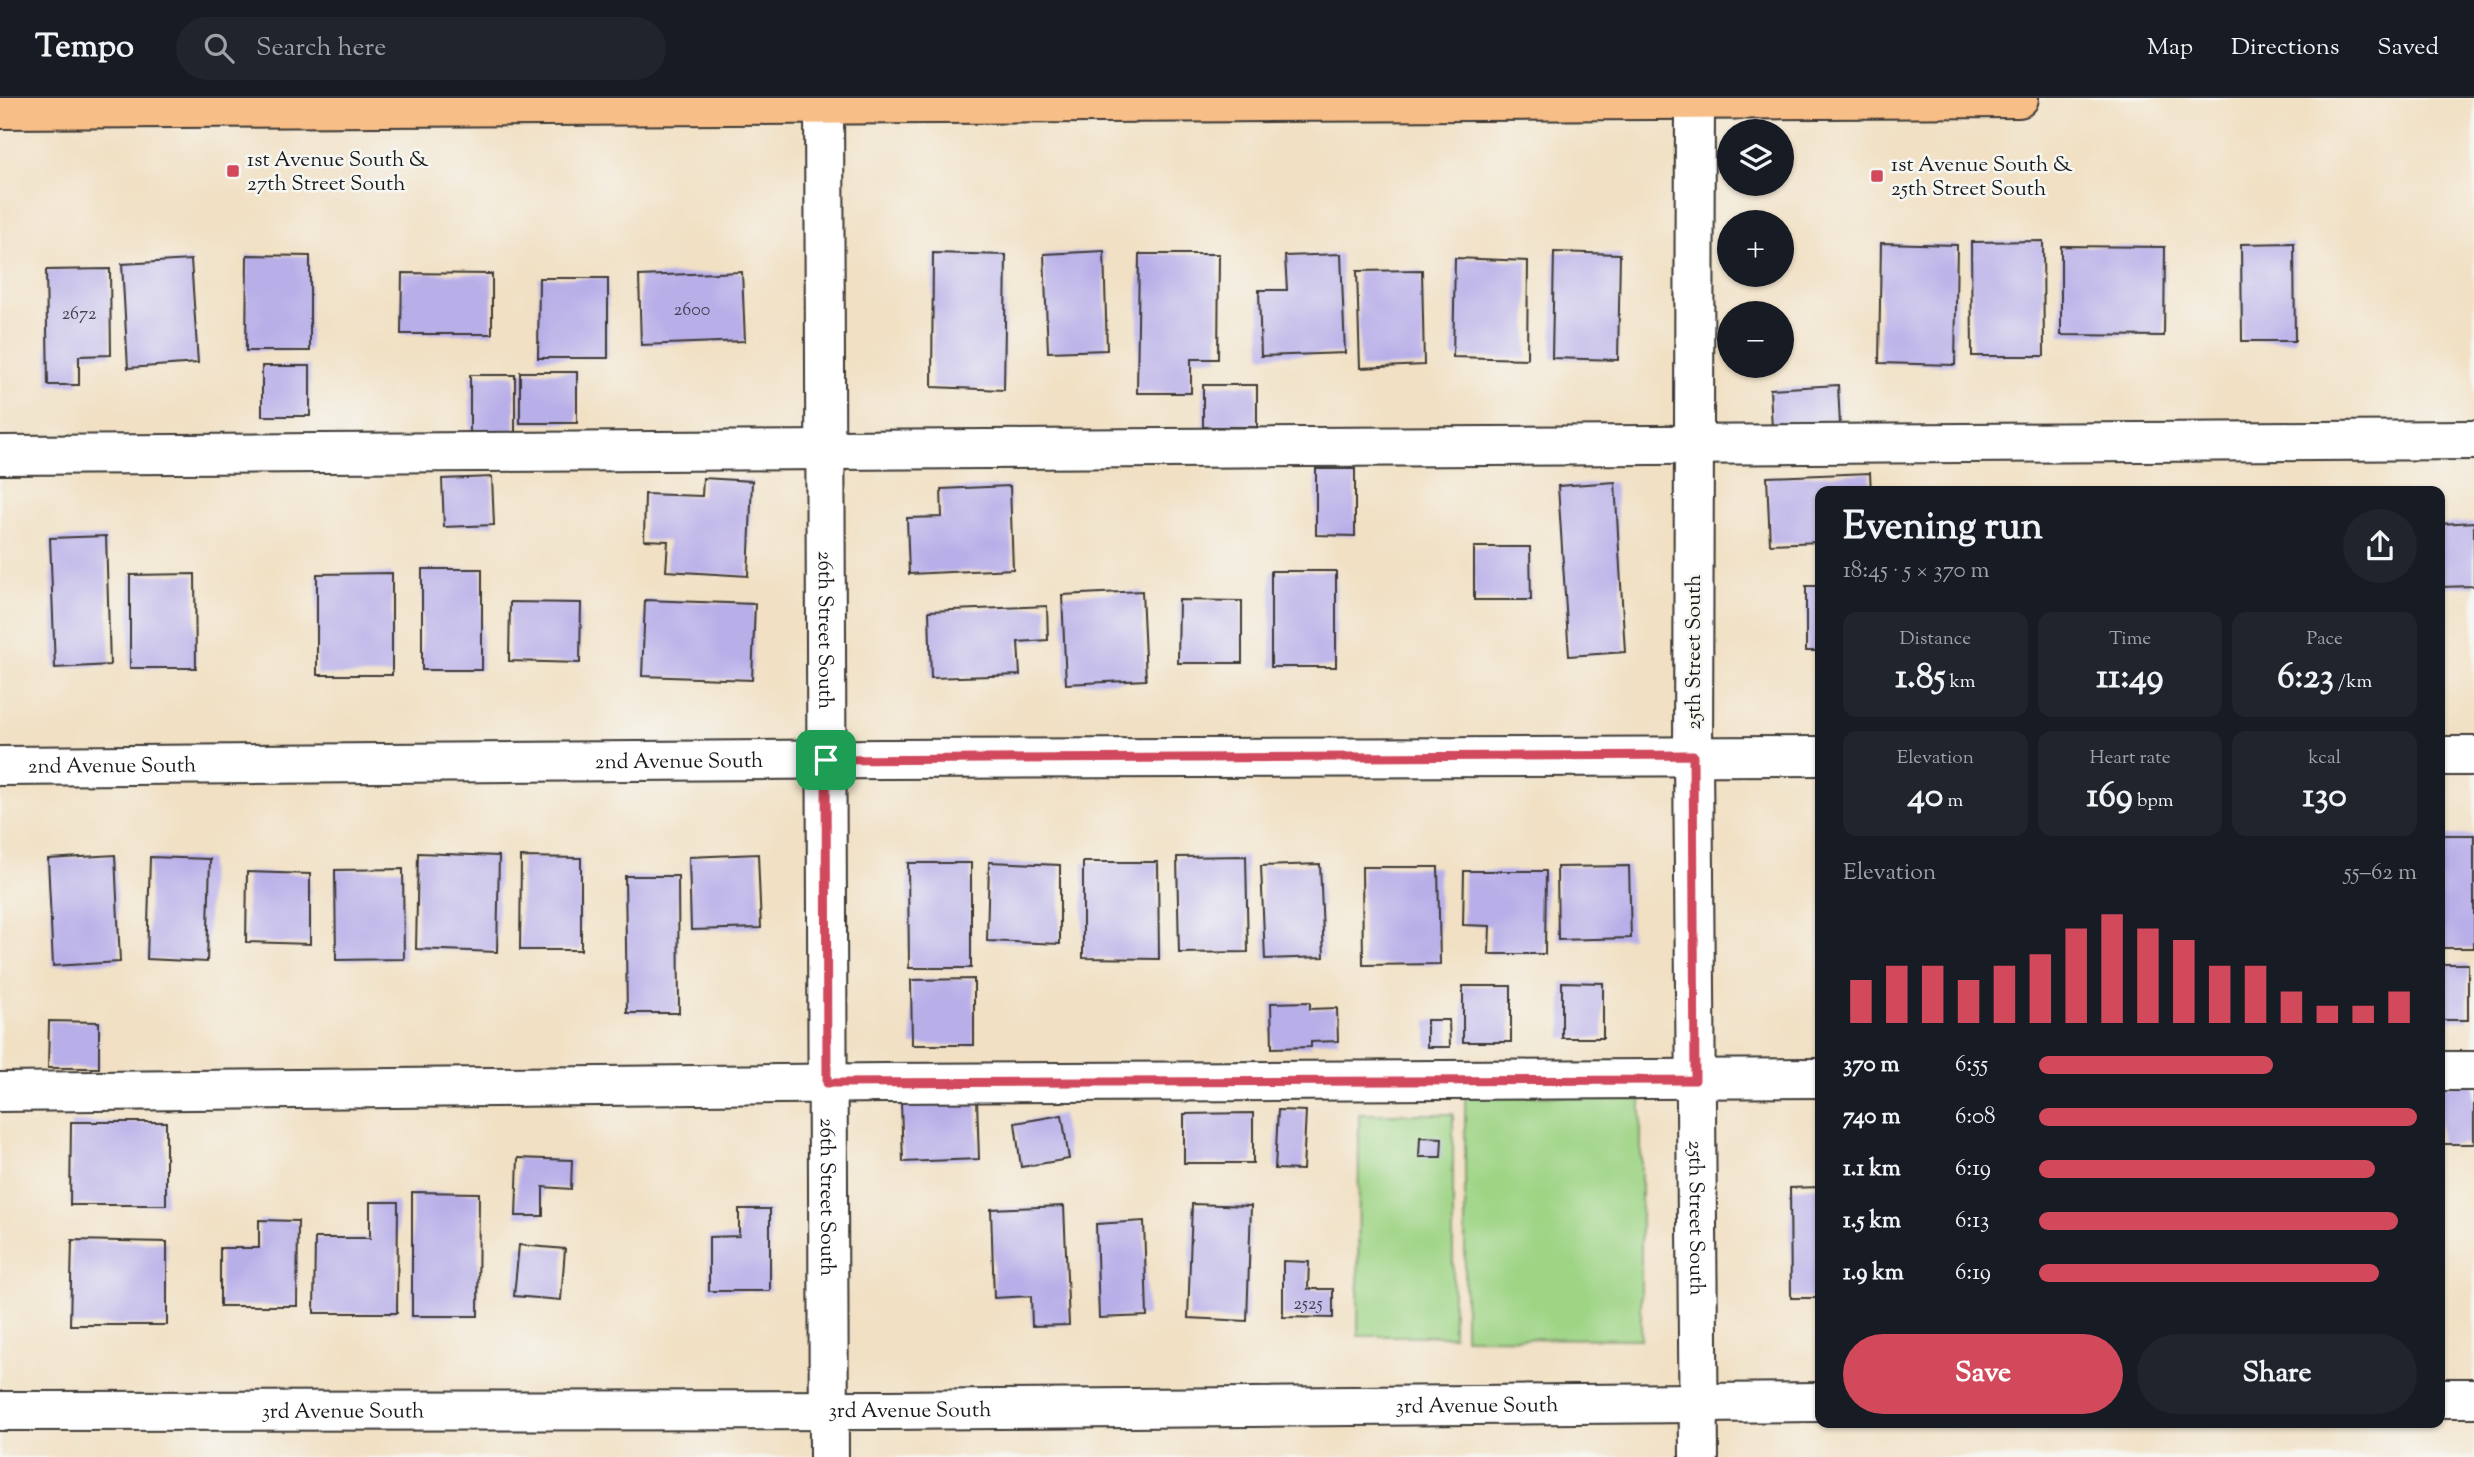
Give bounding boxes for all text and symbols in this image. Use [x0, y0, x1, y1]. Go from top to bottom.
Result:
search box [176, 17, 666, 80]
text: Tempo [35, 24, 134, 72]
icon: search [200, 29, 238, 67]
text: Search here [256, 30, 386, 67]
text: Map [2147, 31, 2193, 65]
text: Directions [2231, 31, 2339, 65]
text: Saved [2377, 31, 2439, 65]
map controls [1717, 119, 1794, 378]
button: layers [1717, 119, 1794, 196]
place label: 1st Avenue South & 27th Street South [247, 146, 429, 200]
place label: 1st Avenue South & 25th Street South [1891, 151, 2073, 205]
marker: 1st Avenue South & 27th Street South [225, 163, 241, 179]
marker: 1st Avenue South & 25th Street South [1869, 168, 1885, 184]
button: + [1717, 210, 1794, 287]
house number: 2600 [674, 298, 710, 324]
button: − [1717, 301, 1794, 378]
house number: 2672 [62, 302, 97, 328]
text: Evening run [1843, 502, 2043, 556]
button: share [2343, 509, 2417, 583]
street label: 26th Street South [809, 551, 839, 709]
text: 18:45 · 5 × 370 m [1843, 555, 1990, 588]
street label: 25th Street South [1680, 574, 1710, 730]
text: Distance [1900, 626, 1971, 653]
text: Time [2109, 626, 2151, 653]
text: Pace [2306, 626, 2343, 653]
text: 1.85 [1895, 653, 1945, 704]
text: 11:49 [2096, 653, 2164, 704]
text: 6:23 [2277, 653, 2334, 704]
text: km [1945, 669, 1975, 696]
text: /km [2334, 669, 2372, 696]
pin [796, 730, 856, 790]
icon: arrive [807, 741, 845, 779]
text: Elevation [1897, 745, 1974, 772]
text: Heart rate [2089, 745, 2171, 772]
text: kcal [2308, 745, 2341, 772]
street label: 2nd Avenue South [595, 747, 763, 778]
street label: 2nd Avenue South [28, 751, 196, 783]
text: 40 [1908, 772, 1943, 823]
text: 169 [2087, 772, 2133, 823]
text: 130 [2303, 772, 2347, 823]
text: m [1943, 788, 1963, 815]
text: bpm [2133, 788, 2173, 815]
text: Elevation [1843, 857, 1936, 890]
text: 55–62 m [2344, 857, 2417, 890]
text: 370 m [1843, 1049, 1899, 1082]
text: 6:55 [1955, 1049, 1988, 1082]
text: 740 m [1843, 1101, 1900, 1134]
text: 6:08 [1955, 1101, 1996, 1134]
street label: 26th Street South [811, 1118, 841, 1276]
street label: 25th Street South [1679, 1140, 1711, 1296]
text: 1.1 km [1843, 1153, 1901, 1186]
text: 6:19 [1955, 1153, 1991, 1186]
text: 1.5 km [1843, 1205, 1901, 1238]
text: 6:13 [1955, 1205, 1989, 1238]
text: 1.9 km [1843, 1257, 1904, 1290]
text: 6:19 [1955, 1257, 1991, 1290]
house number: 2525 [1293, 1292, 1323, 1318]
button: Save [1843, 1334, 2123, 1414]
button: Share [2137, 1334, 2417, 1414]
street label: 3rd Avenue South [1395, 1391, 1559, 1423]
street label: 3rd Avenue South [829, 1396, 992, 1427]
street label: 3rd Avenue South [262, 1398, 424, 1428]

